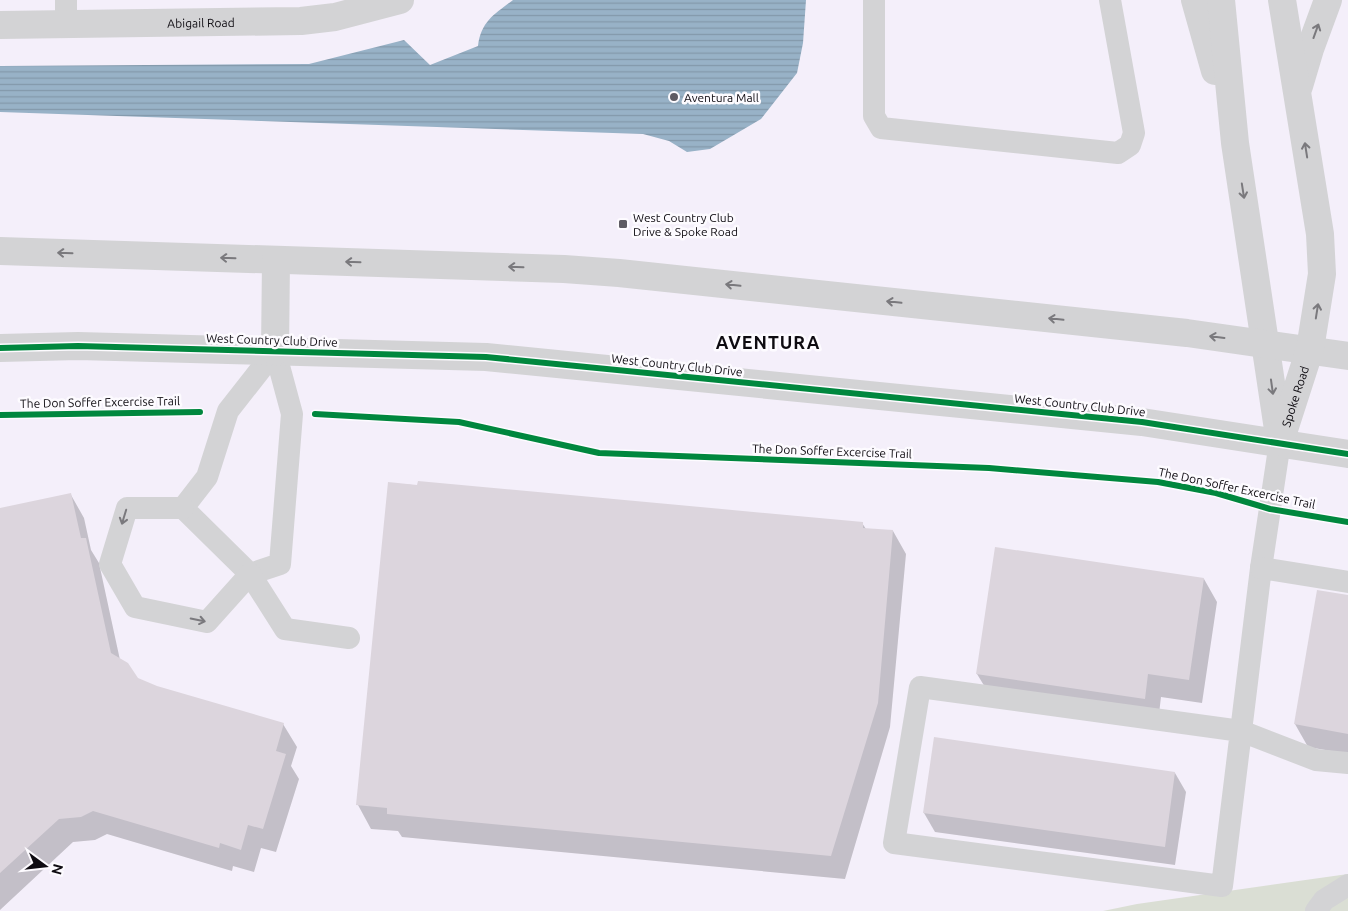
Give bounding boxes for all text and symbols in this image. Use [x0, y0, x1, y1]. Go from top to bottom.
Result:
street label: Abigail Road [167, 15, 235, 29]
one-way arrow [1312, 24, 1321, 39]
marker: Aventura Mall [668, 91, 680, 103]
place label: Aventura Mall [684, 91, 759, 104]
one-way arrow [1300, 143, 1310, 159]
one-way arrow [1238, 183, 1248, 199]
place label: West Country Club Drive & Spoke Road [633, 211, 738, 238]
marker: West Country Club Drive & Spoke Road [617, 218, 629, 230]
one-way arrow [58, 248, 74, 258]
one-way arrow [220, 253, 236, 263]
one-way arrow [346, 257, 362, 267]
one-way arrow [508, 263, 524, 272]
one-way arrow [725, 280, 741, 290]
one-way arrow [887, 297, 903, 307]
one-way arrow [1312, 304, 1322, 320]
one-way arrow [1048, 314, 1064, 324]
street label: West Country Club Drive [206, 331, 338, 349]
district label: AVENTURA [716, 332, 820, 352]
one-way arrow [1210, 332, 1226, 342]
street label: West Country Club Drive [611, 352, 743, 378]
street label: Spoke Road [1279, 364, 1311, 428]
one-way arrow [1267, 378, 1277, 394]
street label: West Country Club Drive [1014, 392, 1146, 418]
street label: The Don Soffer Excercise Trail [20, 394, 180, 410]
street label: The Don Soffer Excercise Trail [752, 442, 912, 460]
street label: The Don Soffer Excercise Trail [1157, 465, 1317, 511]
one-way arrow [118, 509, 128, 525]
one-way arrow [189, 616, 205, 625]
north arrow [20, 841, 70, 891]
text: N [48, 862, 67, 876]

